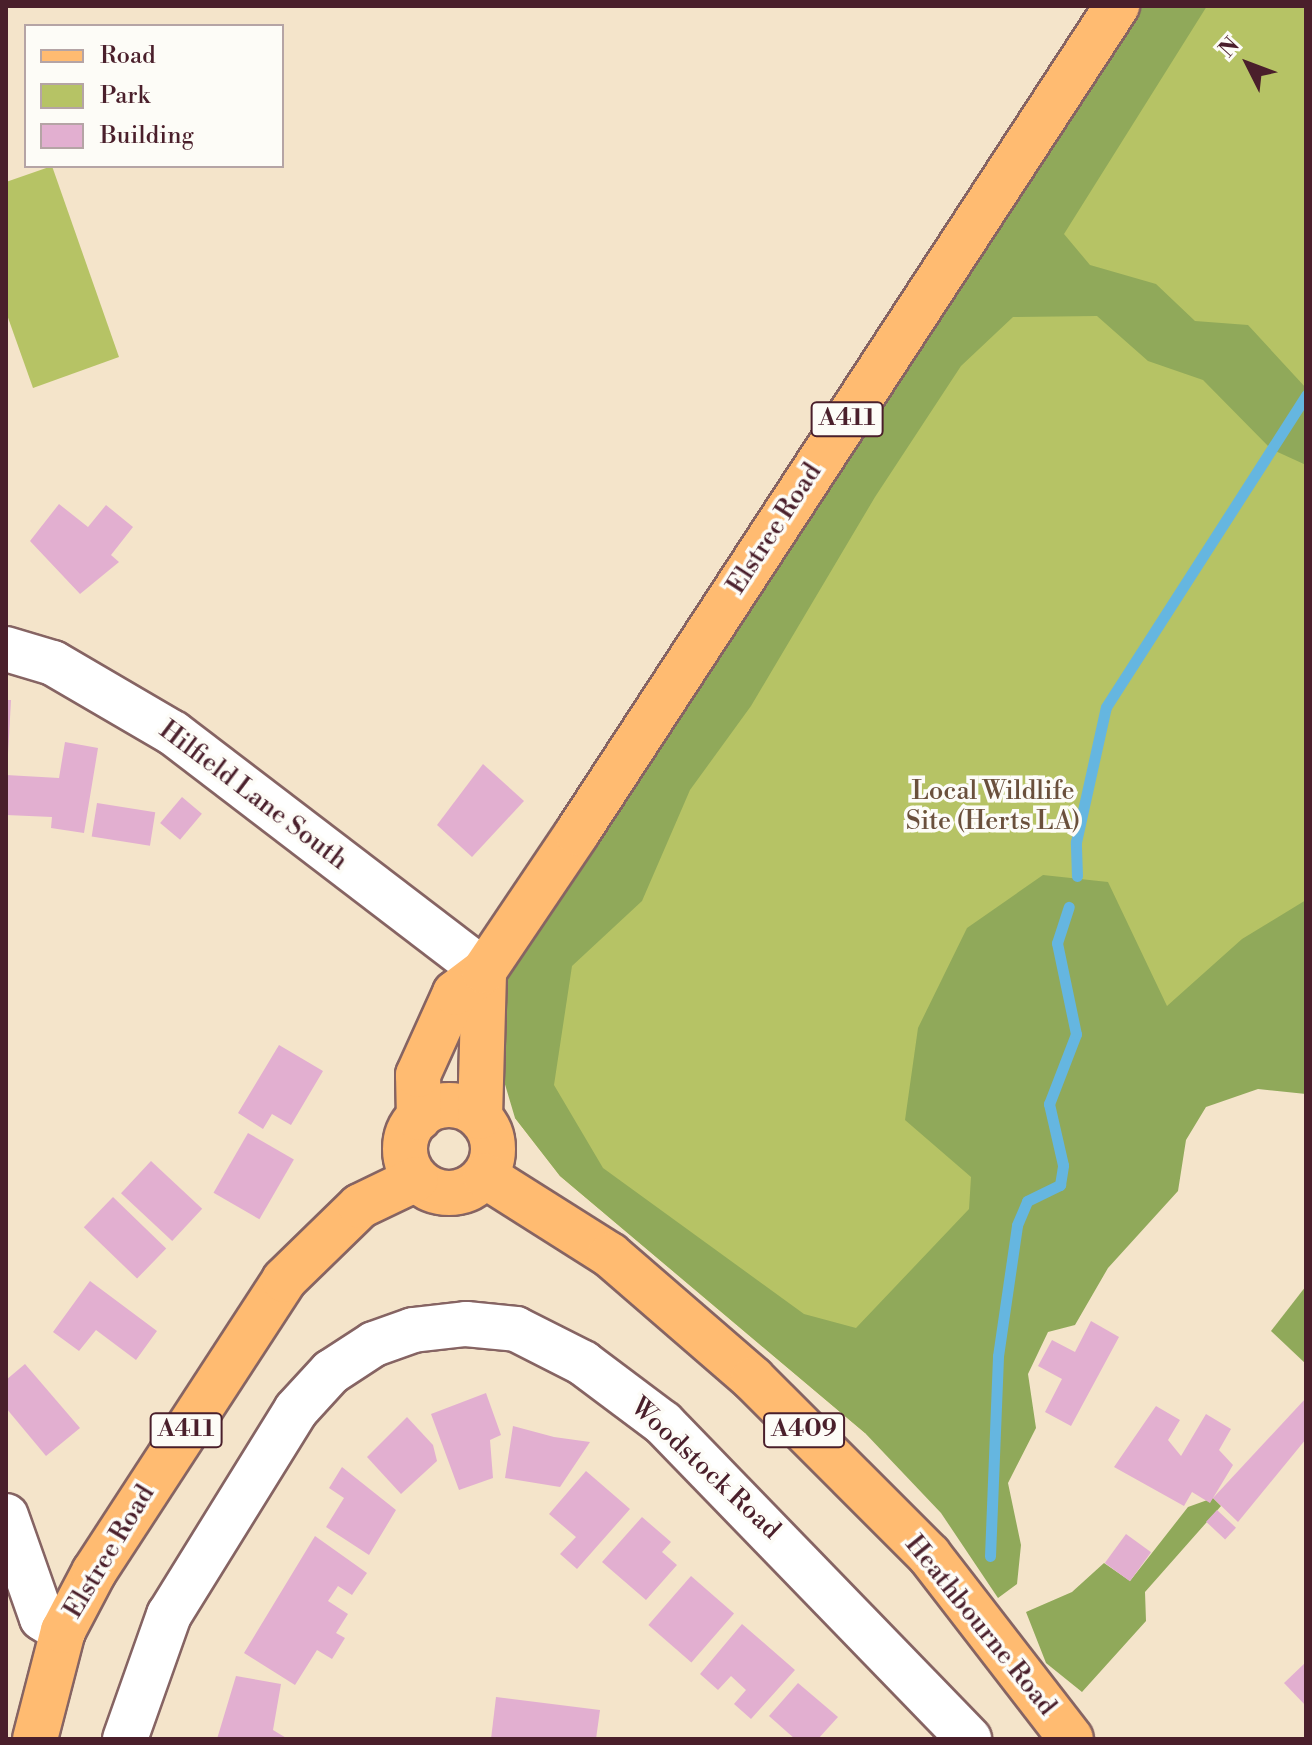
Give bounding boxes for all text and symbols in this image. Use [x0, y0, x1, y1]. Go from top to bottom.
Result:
legend [24, 24, 284, 168]
north arrow [1208, 24, 1288, 104]
text: N [1214, 32, 1246, 63]
text: Road [100, 41, 156, 71]
text: Park [100, 81, 150, 111]
text: Building [100, 121, 194, 151]
road number: A411 [809, 399, 885, 439]
street label: Elstree Road [721, 458, 829, 600]
street label: Hilfield Lane South [153, 715, 353, 877]
park label: Local Wildlife Site (Herts LA) [906, 776, 1080, 838]
street label: Woodstock Road [624, 1392, 786, 1546]
road number: A411 [148, 1410, 224, 1450]
road number: A409 [762, 1410, 846, 1450]
street label: Elstree Road [58, 1480, 162, 1624]
street label: Heathbourne Road [898, 1530, 1062, 1722]

